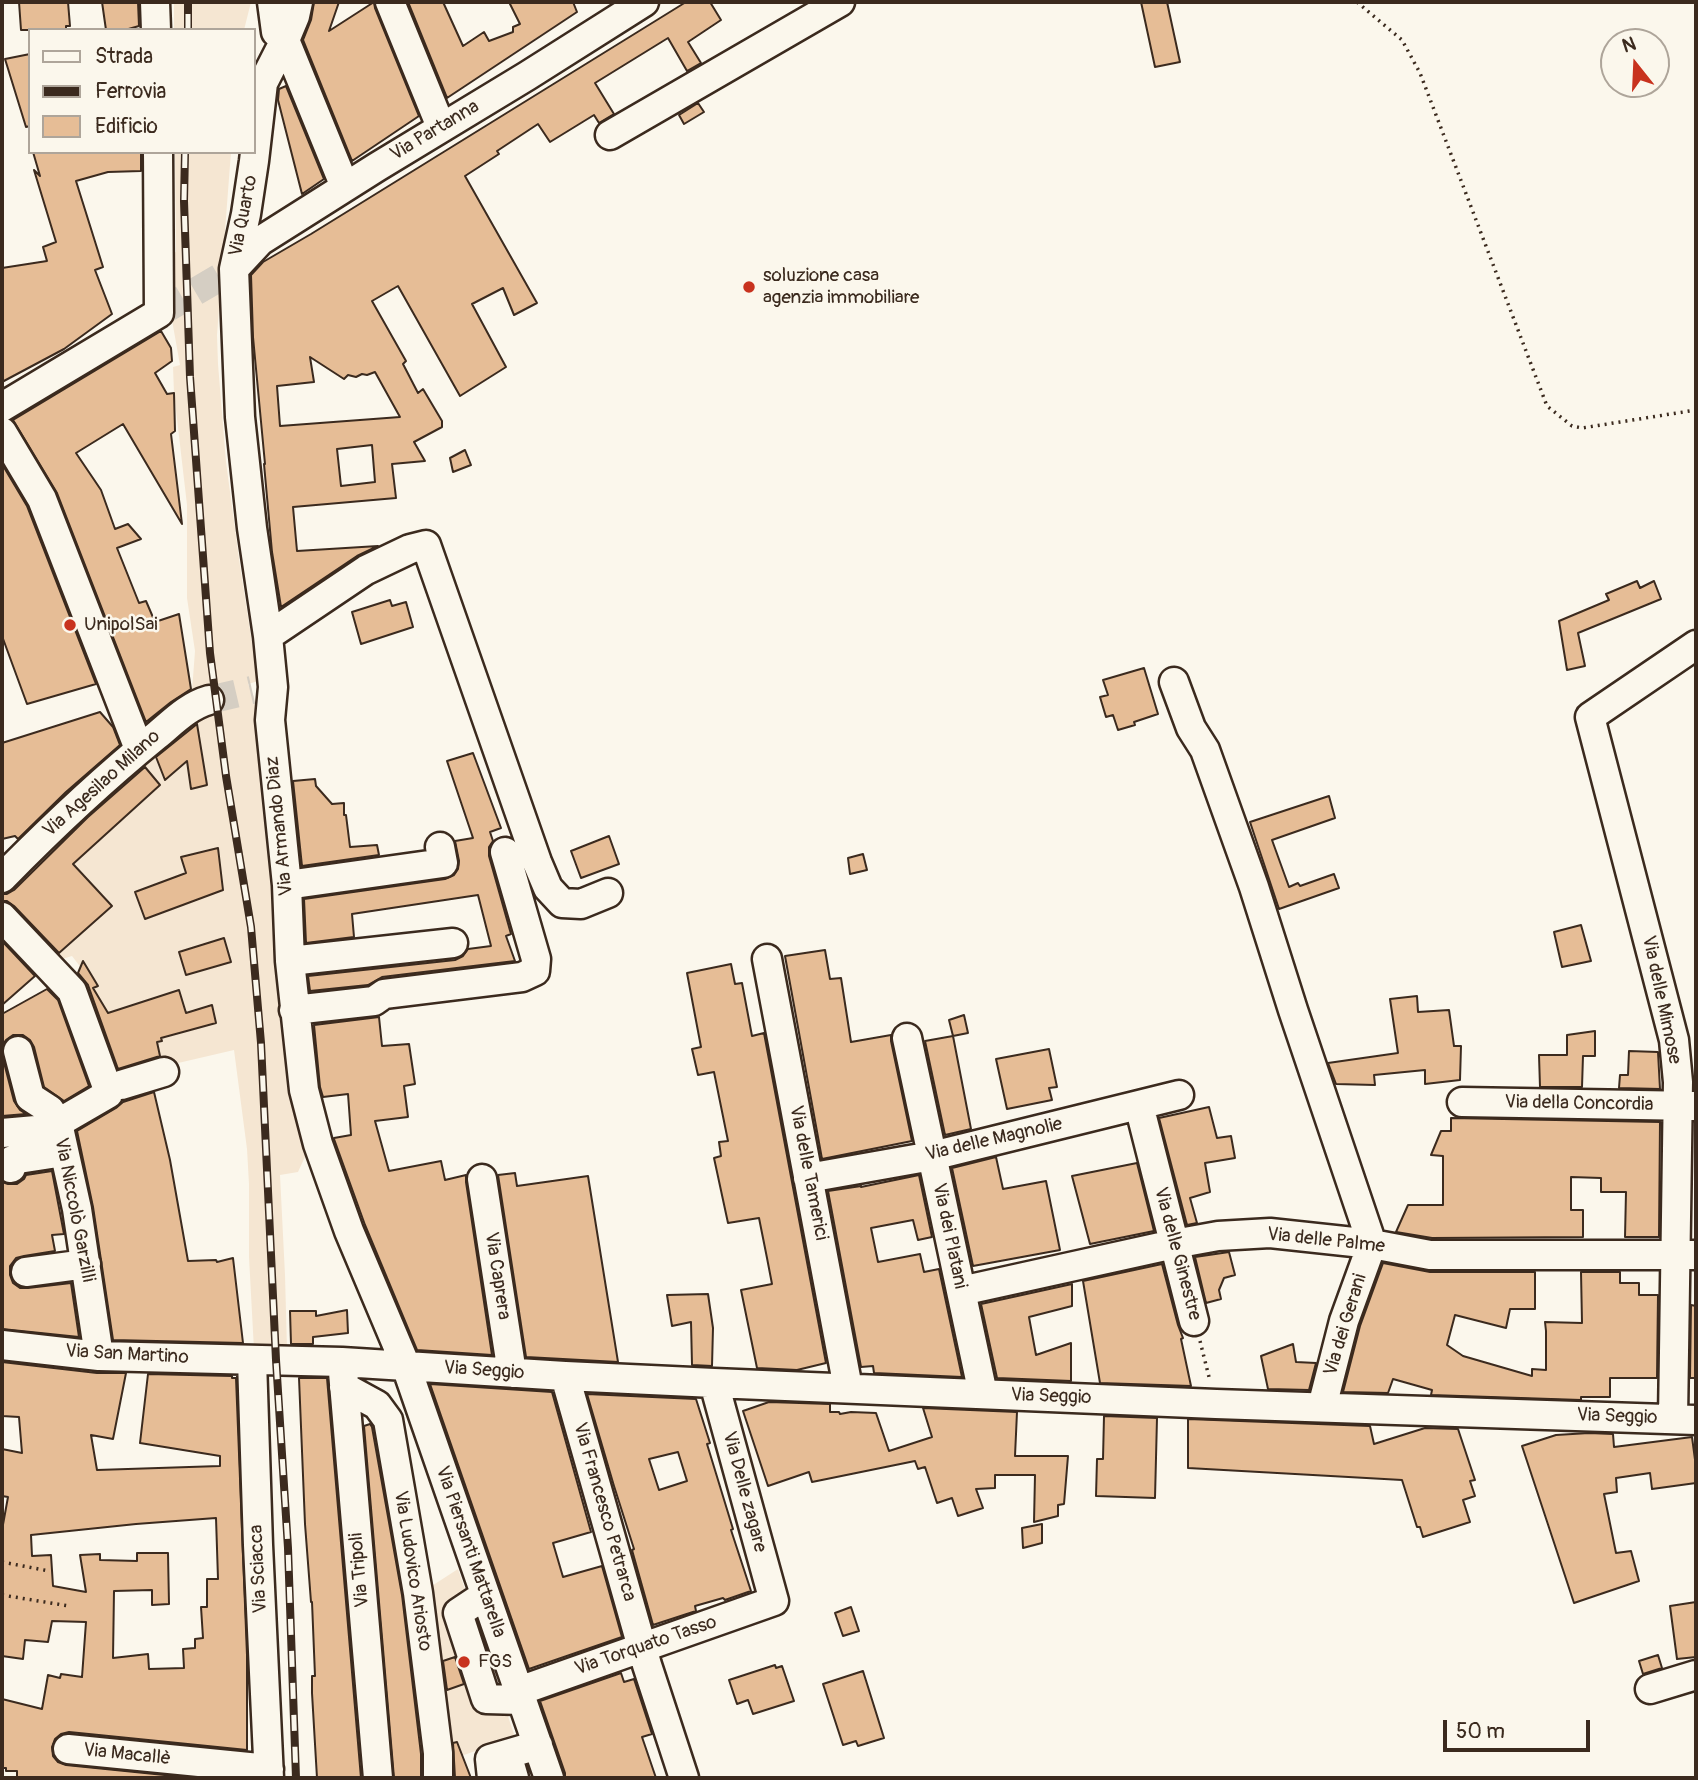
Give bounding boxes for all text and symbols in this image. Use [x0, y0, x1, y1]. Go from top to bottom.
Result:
legend [28, 28, 256, 154]
north arrow [1600, 28, 1670, 98]
text: N [1619, 32, 1639, 58]
text: Strada [95, 43, 153, 70]
text: Ferrovia [95, 78, 166, 105]
street label: Via Partanna [387, 96, 483, 166]
text: Edificio [95, 113, 158, 140]
street label: Via Quarto [225, 173, 263, 259]
place label: soluzione casa agenzia immobiliare [763, 265, 919, 309]
marker: soluzione casa agenzia immobiliare [741, 279, 757, 295]
place label: UnipolSai [84, 614, 158, 636]
marker: UnipolSai [62, 617, 78, 633]
street label: Via Agesilao Milano [39, 725, 165, 843]
street label: Via Armando Diaz [261, 755, 299, 897]
street label: Via delle Mimose [1636, 934, 1686, 1066]
street label: Via della Concordia [1504, 1091, 1654, 1117]
street label: Via delle Tamerici [784, 1104, 832, 1242]
street label: Via delle Magnolie [923, 1113, 1065, 1167]
street label: Via Niccolò Garzilli [49, 1136, 99, 1284]
street label: Via dei Platani [927, 1181, 971, 1291]
street label: Via delle Ginestre [1148, 1185, 1206, 1323]
street label: Via delle Palme [1266, 1223, 1386, 1259]
street label: Via Caprera [479, 1230, 515, 1322]
street label: Via dei Gerani [1320, 1271, 1372, 1379]
street label: Via San Martino [65, 1340, 189, 1370]
street label: Via Seggio [443, 1357, 525, 1385]
street label: Via Seggio [1010, 1384, 1092, 1410]
street label: Via Seggio [1576, 1404, 1658, 1430]
street label: Via Francesco Petrarca [568, 1420, 640, 1604]
street label: Via Delle zagare [717, 1429, 771, 1555]
street label: Via Piersanti Mattarella [430, 1463, 510, 1641]
street label: Via Ludovico Ariosto [388, 1489, 436, 1653]
street label: Via Sciacca [245, 1524, 273, 1614]
street label: Via Tripoli [345, 1532, 375, 1608]
street label: Via Torquato Tasso [572, 1611, 720, 1681]
place label: FGS [478, 1651, 512, 1673]
marker: FGS [456, 1654, 472, 1670]
scale bar [1446, 1706, 1593, 1750]
text: 50 m [1456, 1718, 1505, 1745]
street label: Via Macallè [82, 1739, 172, 1771]

